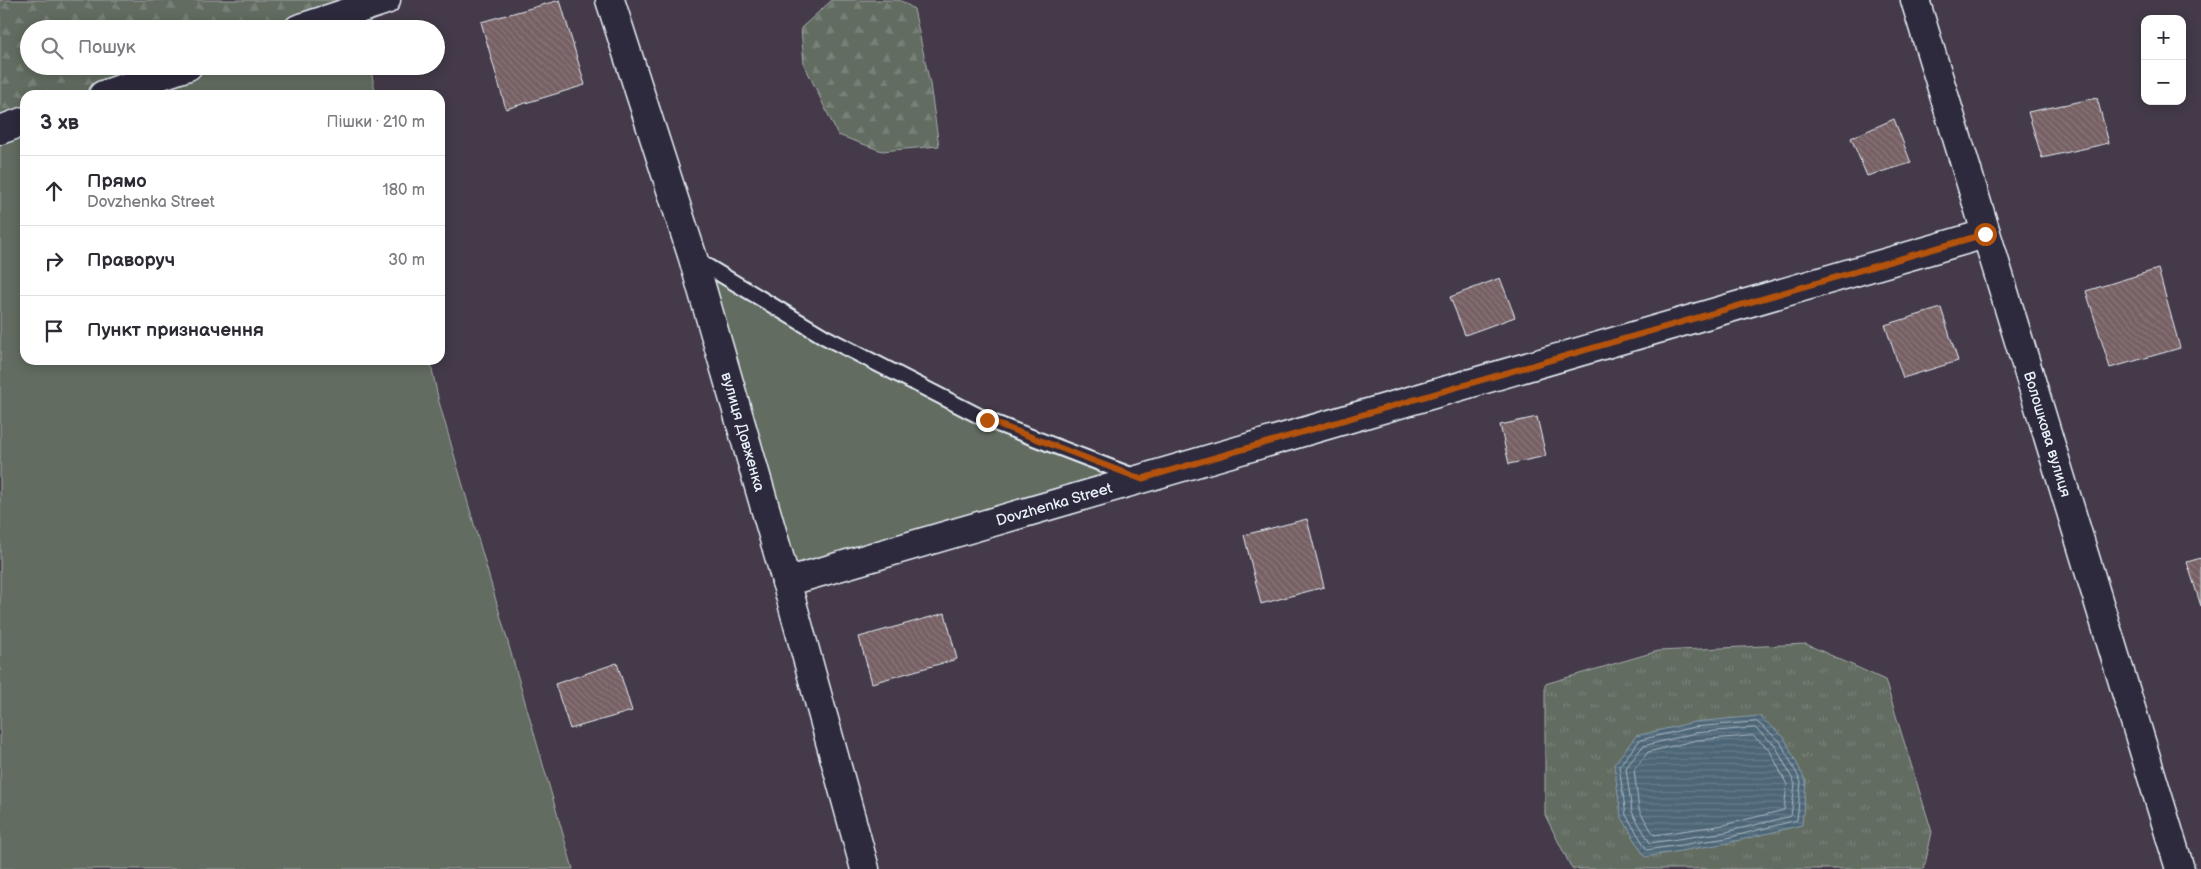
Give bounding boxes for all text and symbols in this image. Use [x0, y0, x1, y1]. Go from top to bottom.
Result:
map controls [2141, 15, 2186, 105]
button: + [2141, 15, 2186, 60]
search box [20, 20, 445, 75]
icon: search [38, 34, 66, 62]
text: Пошук [78, 36, 136, 59]
button: − [2141, 60, 2186, 105]
text: 3 хв [40, 110, 79, 135]
text: Пішки · 210 m [327, 113, 425, 132]
text: Прямо [87, 170, 147, 193]
icon: ahead [40, 177, 68, 205]
text: 180 m [383, 181, 425, 200]
text: Dovzhenka Street [87, 193, 215, 212]
route start [1974, 223, 1997, 246]
icon: right [40, 247, 68, 275]
text: Праворуч [87, 249, 175, 272]
text: 30 m [388, 251, 425, 270]
icon: arrive [40, 317, 68, 345]
text: Пункт призначення [87, 319, 264, 342]
street label: Волошкова вулиця [2019, 369, 2076, 499]
street label: вулиця Довженка [717, 370, 769, 494]
route end [976, 409, 999, 432]
street label: Dovzhenka Street [994, 478, 1115, 530]

